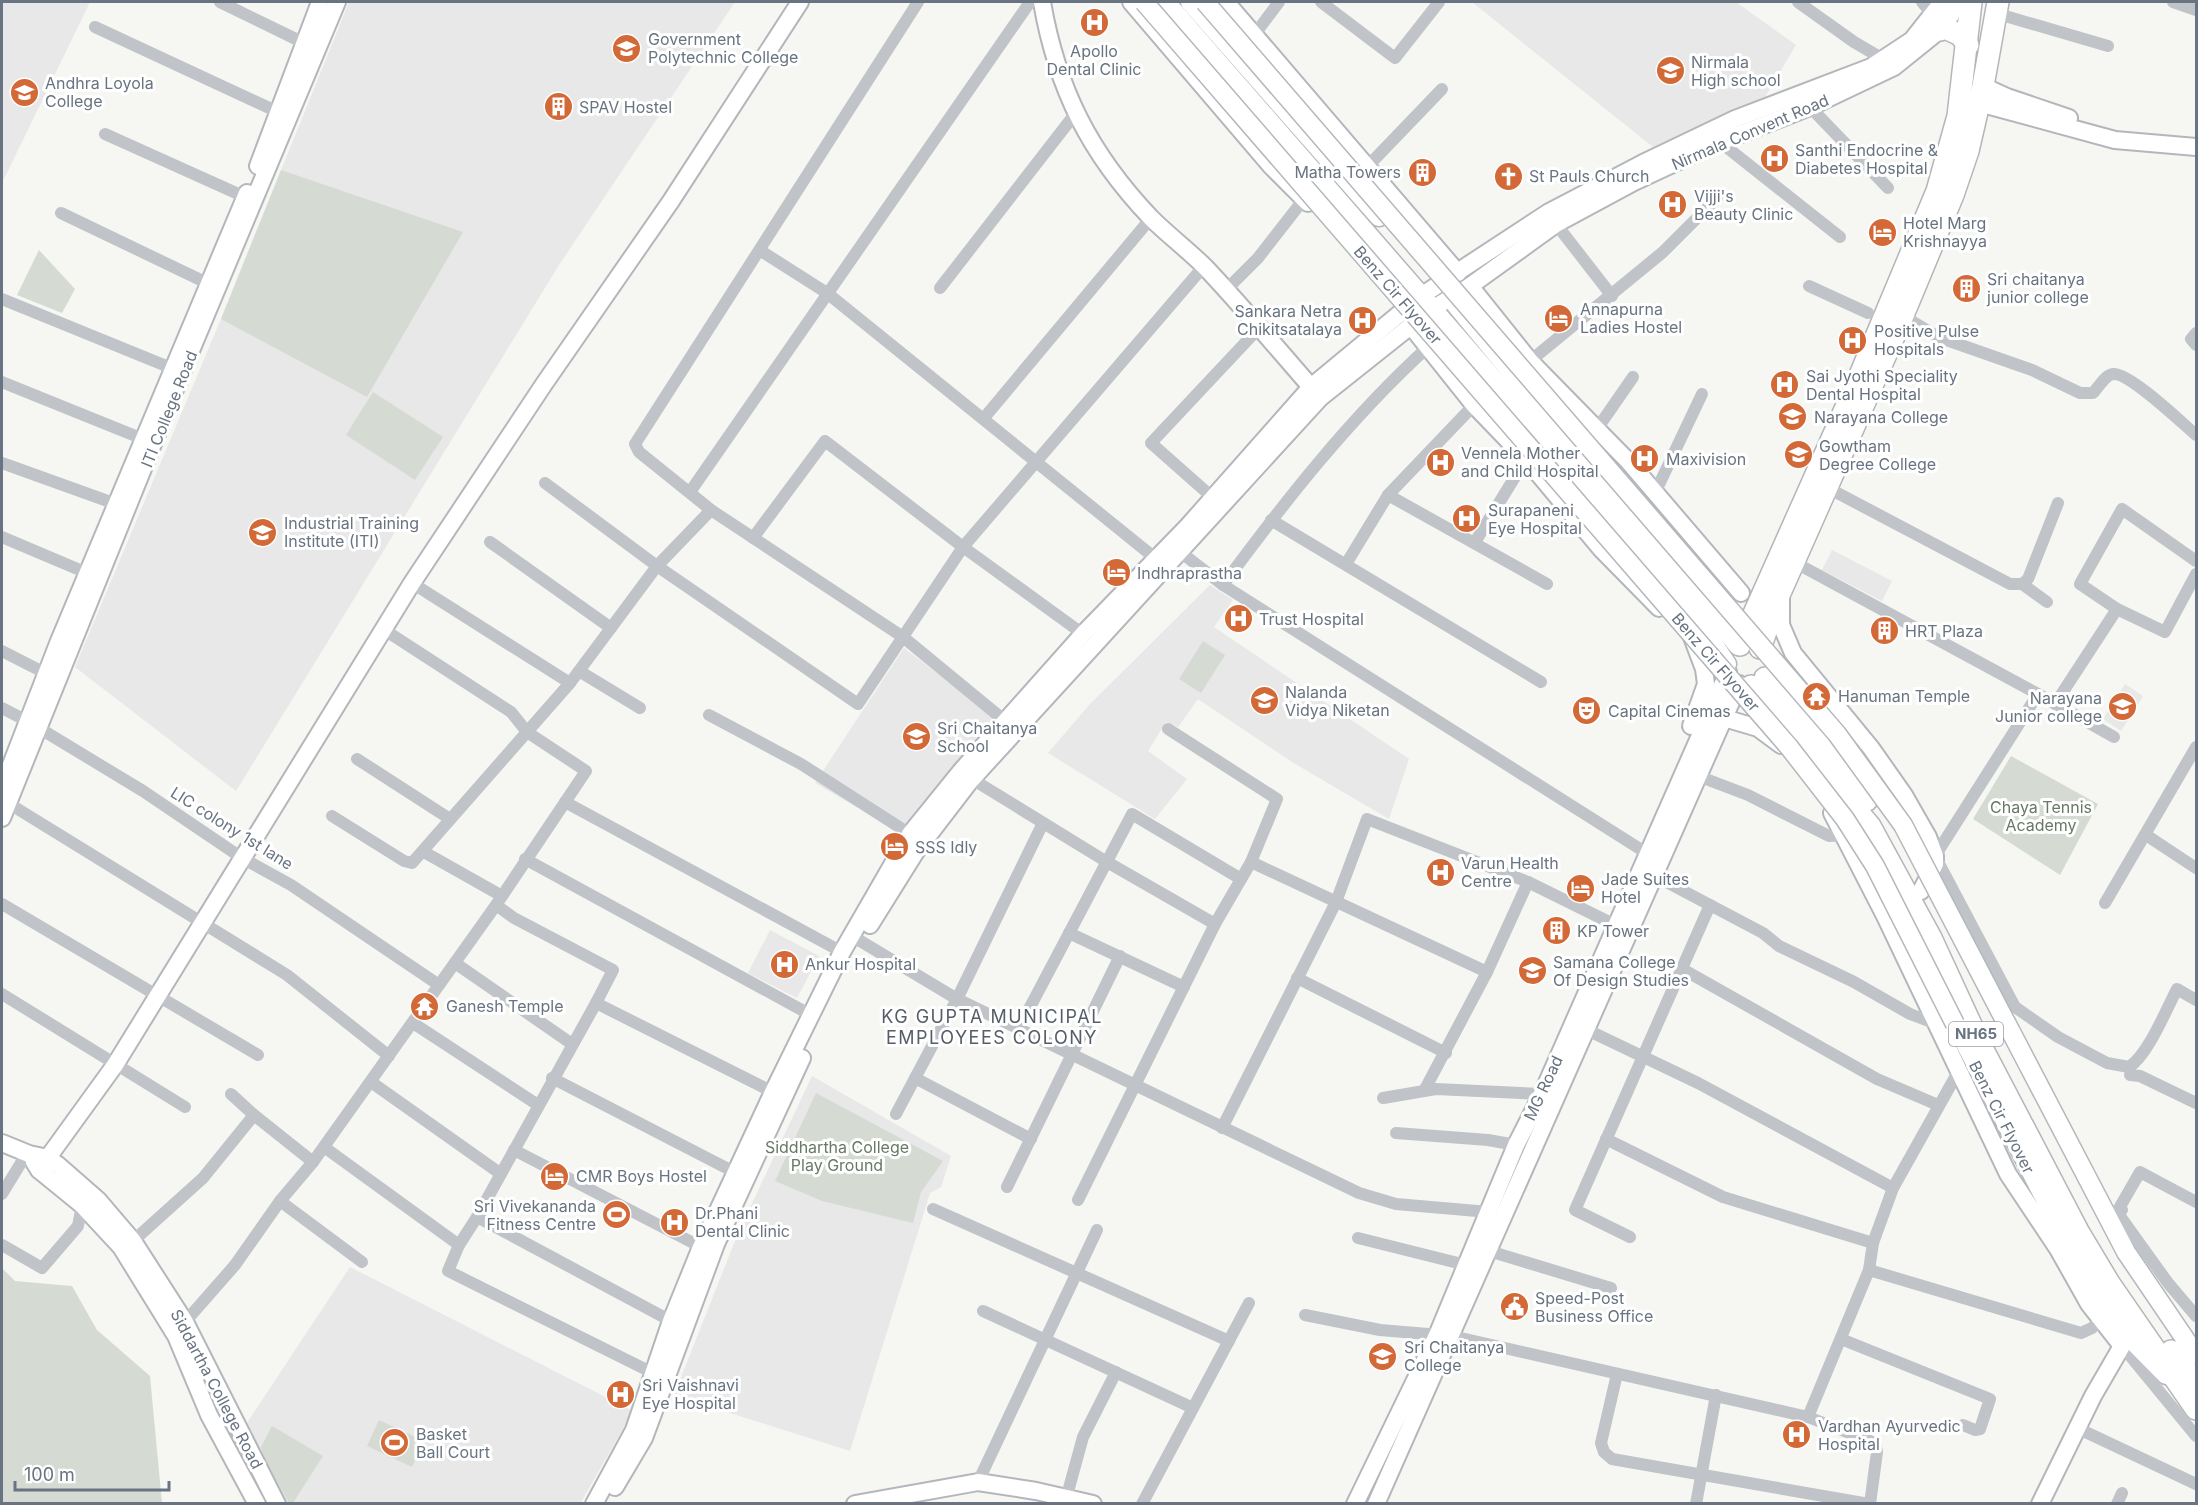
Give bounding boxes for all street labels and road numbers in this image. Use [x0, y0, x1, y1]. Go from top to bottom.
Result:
street label: Nirmala Convent Road [1668, 90, 1832, 174]
street label: Benz Cir Flyover [1350, 242, 1446, 348]
street label: ITI College Road [136, 348, 202, 470]
street label: Benz Cir Flyover [1668, 609, 1764, 715]
street label: LIC colony 1st lane [167, 782, 297, 874]
road number: NH65 [1949, 1022, 2003, 1046]
street label: MG Road [1519, 1052, 1567, 1124]
street label: Benz Cir Flyover [1965, 1057, 2039, 1177]
street label: Siddartha College Road [166, 1306, 268, 1472]

